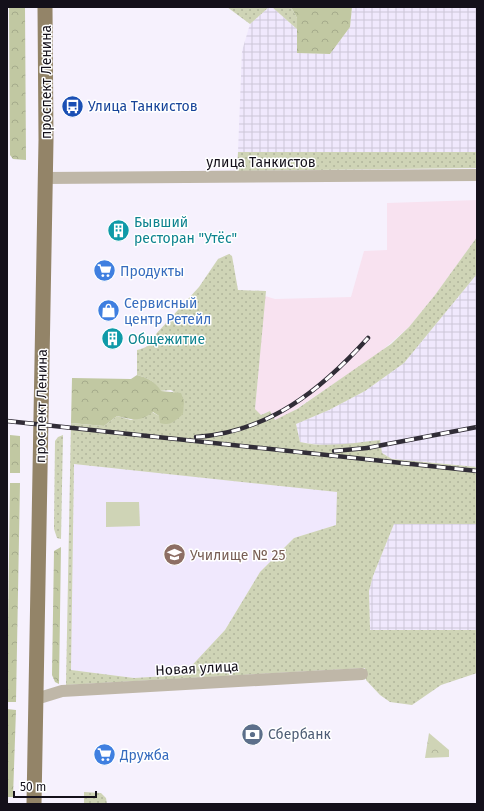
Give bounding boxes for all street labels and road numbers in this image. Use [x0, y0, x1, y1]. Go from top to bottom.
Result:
street label: проспект Ленина [38, 25, 55, 139]
street label: улица Танкистов [206, 154, 316, 171]
street label: проспект Ленина [32, 349, 51, 463]
street label: Новая улица [155, 658, 239, 679]

